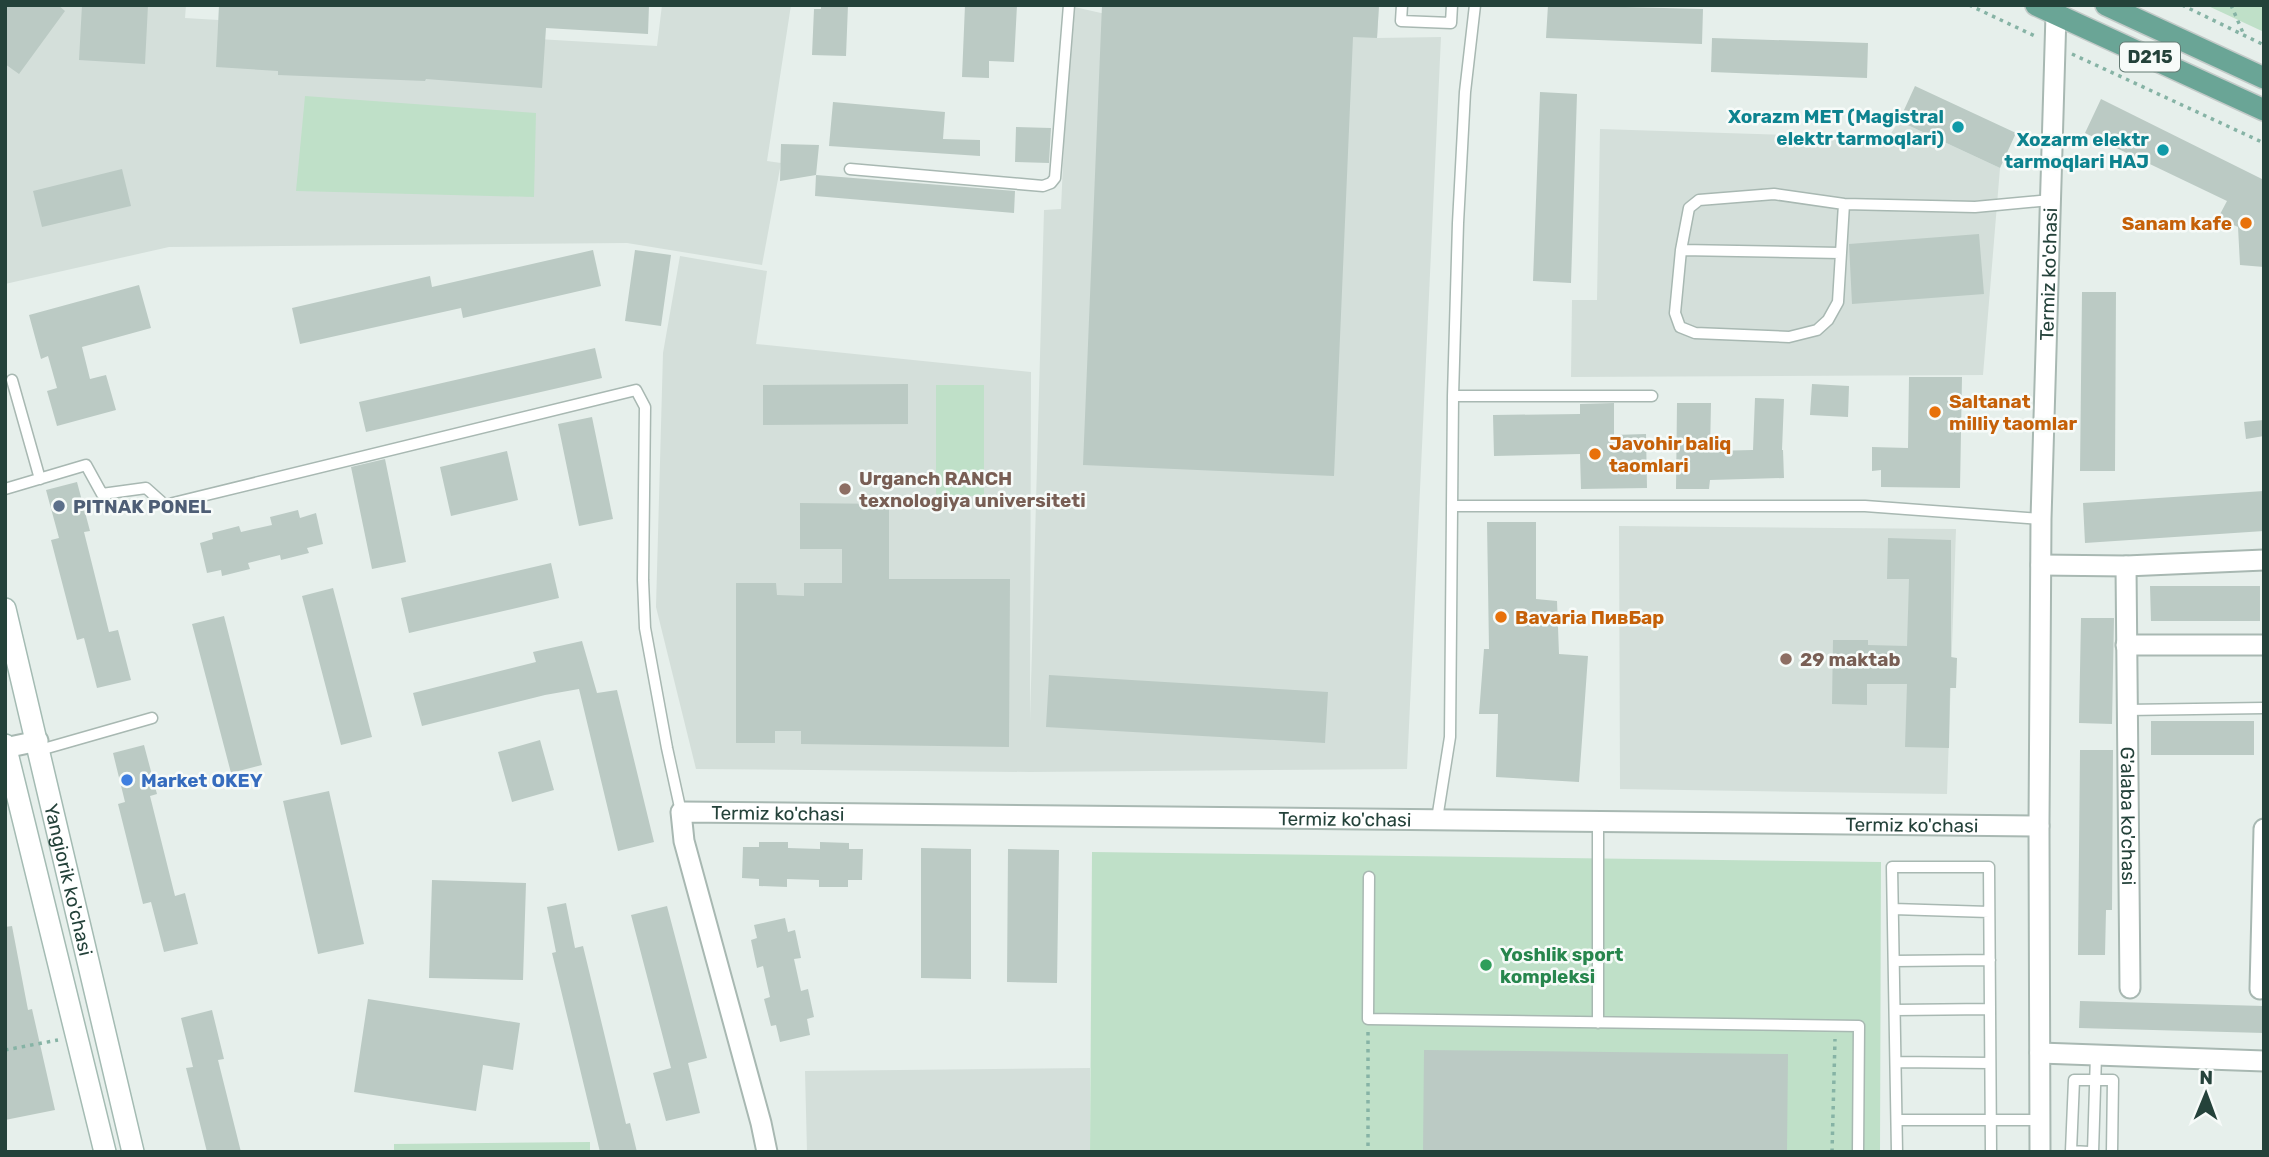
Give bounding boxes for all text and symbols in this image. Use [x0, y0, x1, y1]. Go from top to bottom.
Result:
road number: D215 [2120, 42, 2180, 72]
place label: Xorazm MET (Magistral elektr tarmoqlari) [1728, 105, 1944, 150]
marker: Xorazm MET (Magistral elektr tarmoqlari) [1950, 119, 1966, 135]
place label: Xozarm elektr tarmoqlari HAJ [2004, 128, 2149, 173]
marker: Xozarm elektr tarmoqlari HAJ [2155, 142, 2171, 158]
street label: Termiz ko'chasi [2035, 207, 2062, 341]
place label: Sanam kafe [2122, 212, 2232, 235]
marker: Sanam kafe [2238, 215, 2254, 231]
place label: Saltanat milliy taomlar [1949, 390, 2077, 435]
marker: Saltanat milliy taomlar [1927, 404, 1943, 420]
place label: Javohir baliq taomlari [1609, 432, 1731, 477]
marker: Javohir baliq taomlari [1587, 446, 1603, 462]
place label: Urganch RANCH texnologiya universiteti [859, 467, 1086, 512]
marker: Urganch RANCH texnologiya universiteti [837, 481, 853, 497]
place label: PITNAK PONEL [73, 495, 212, 518]
marker: PITNAK PONEL [51, 498, 67, 514]
place label: Bavaria ПивБар [1515, 606, 1664, 629]
marker: Bavaria ПивБар [1493, 609, 1509, 625]
place label: 29 maktab [1800, 648, 1900, 671]
marker: 29 maktab [1778, 651, 1794, 667]
street label: G'alaba ko'chasi [2116, 746, 2141, 886]
place label: Market OKEY [141, 769, 263, 792]
marker: Market OKEY [119, 772, 135, 788]
street label: Yangiorik ko'chasi [40, 801, 98, 958]
street label: Termiz ko'chasi [711, 801, 845, 825]
street label: Termiz ko'chasi [1278, 807, 1412, 831]
street label: Termiz ko'chasi [1845, 813, 1979, 837]
place label: Yoshlik sport kompleksi [1500, 943, 1623, 988]
marker: Yoshlik sport kompleksi [1478, 957, 1494, 973]
north arrow [2171, 1059, 2241, 1129]
text: N [2199, 1066, 2213, 1089]

